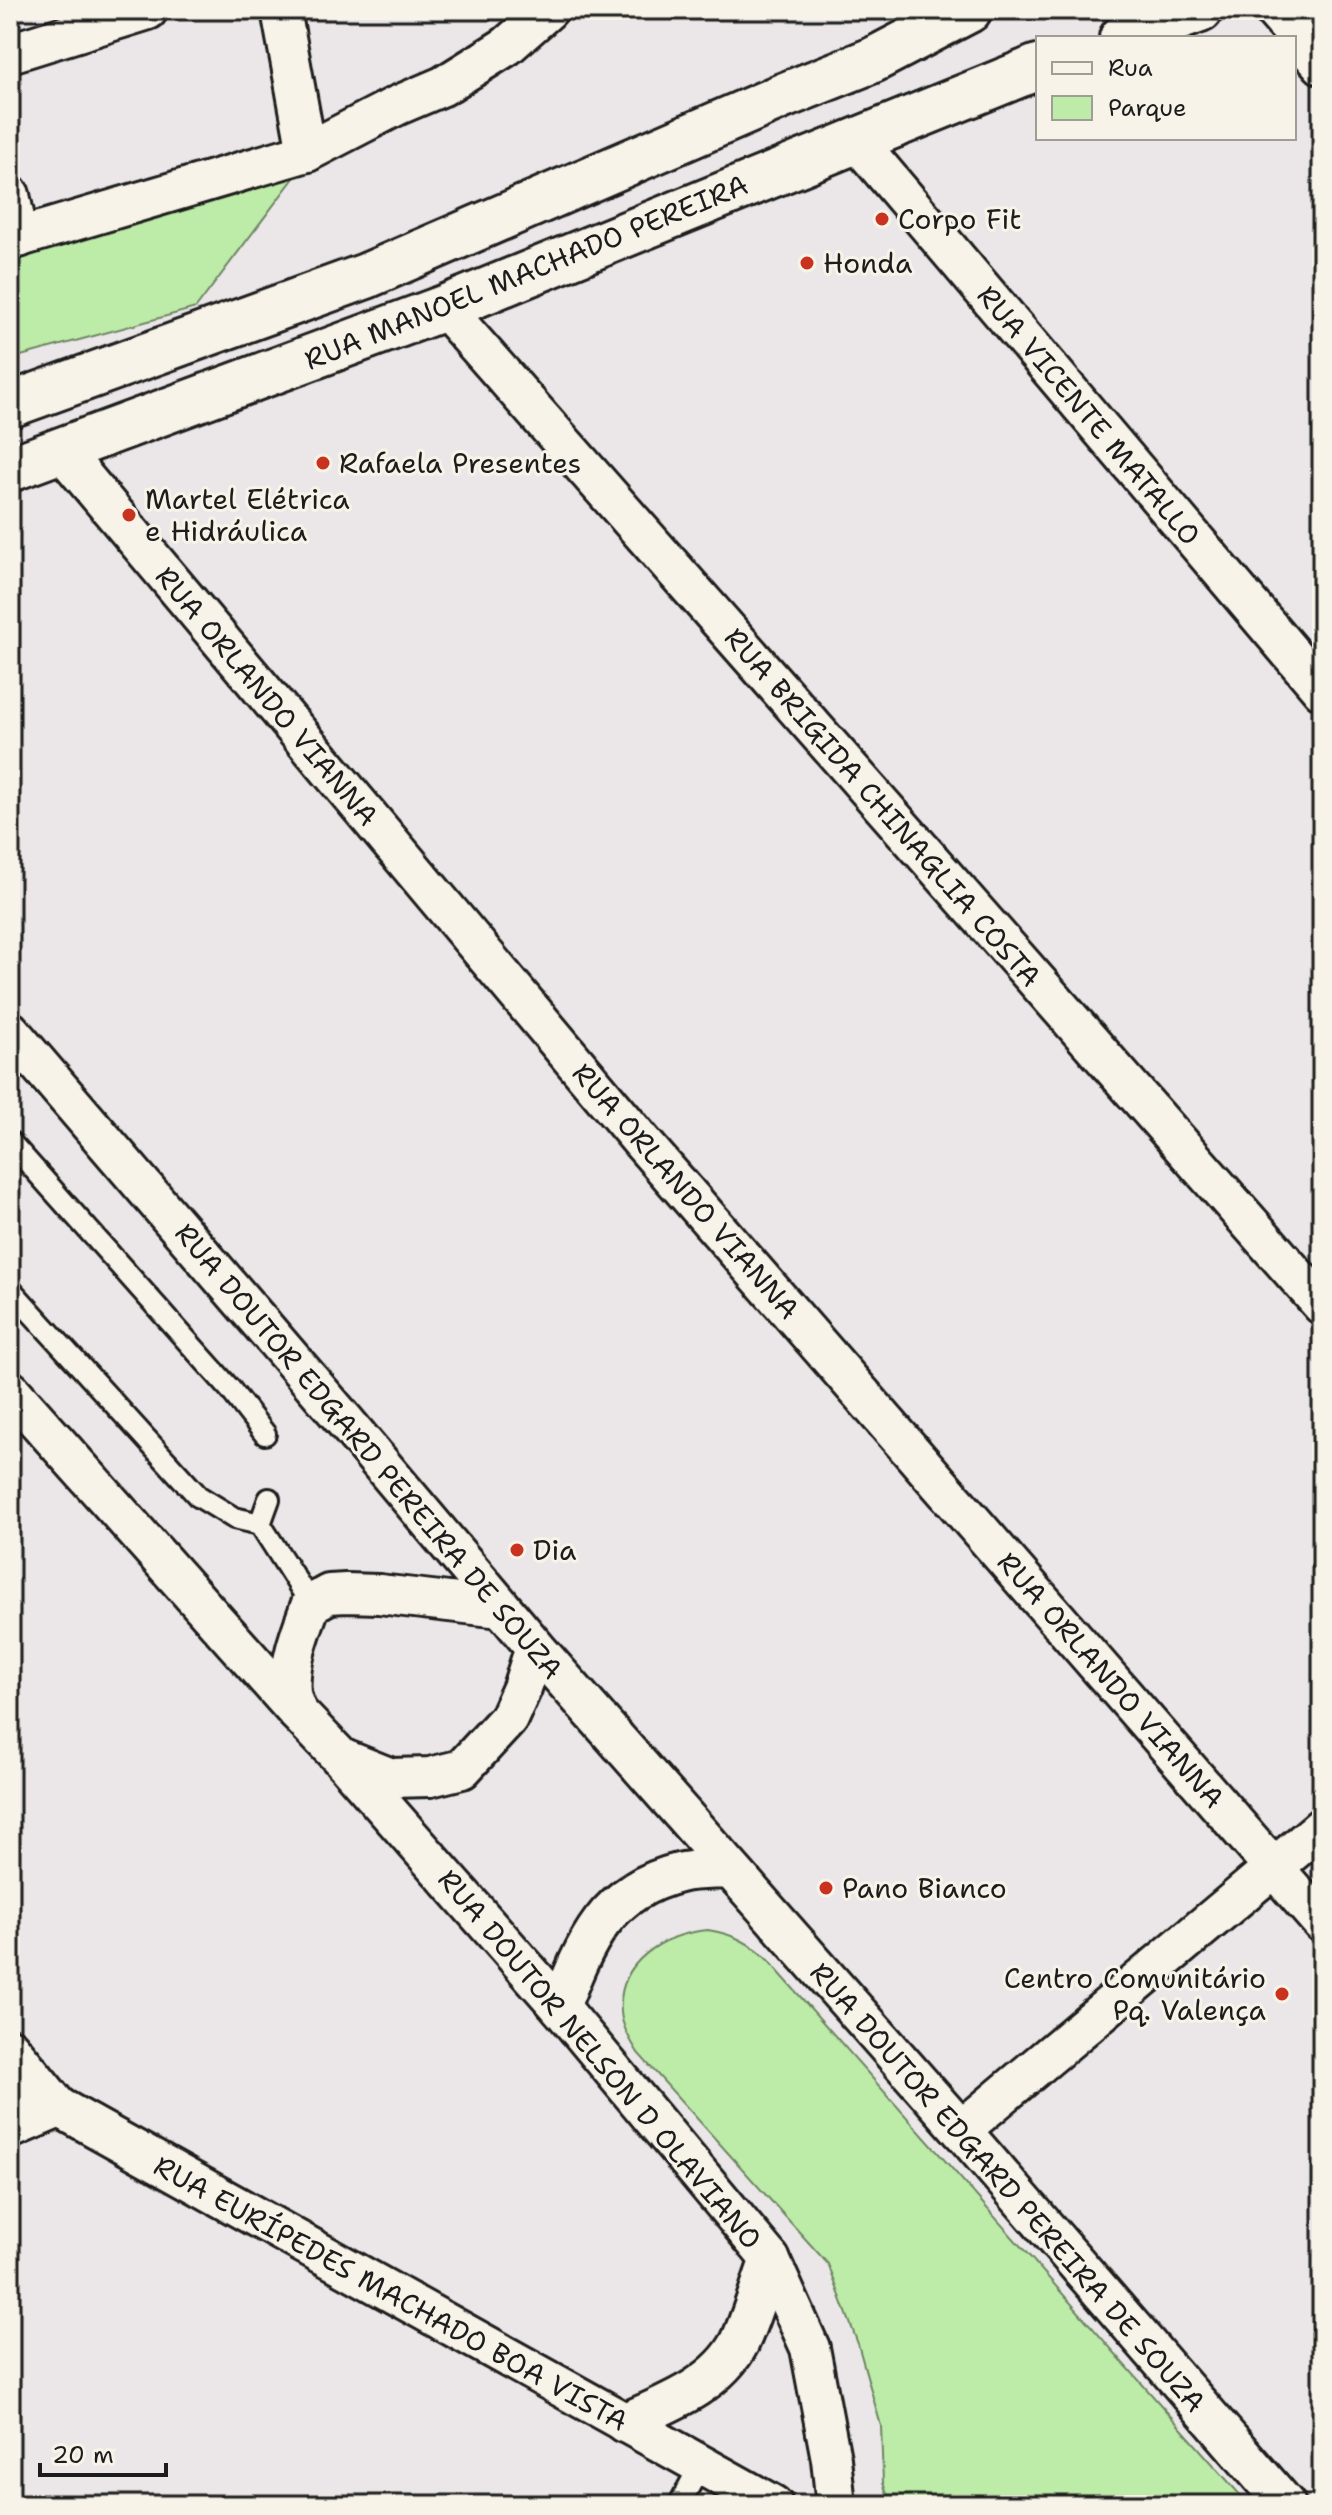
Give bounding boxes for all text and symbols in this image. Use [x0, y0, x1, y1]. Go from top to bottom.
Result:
legend [1036, 36, 1296, 140]
text: Rua [1108, 52, 1153, 84]
text: Parque [1108, 92, 1187, 124]
street label: RUA MANOEL MACHADO PEREIRA [299, 165, 753, 379]
place label: Corpo Fit [898, 200, 1021, 238]
marker: Corpo Fit [873, 210, 891, 228]
place label: Honda [823, 244, 912, 282]
marker: Honda [798, 254, 816, 272]
street label: RUA VICENTE MATALLO [969, 277, 1209, 553]
place label: Rafaela Presentes [339, 444, 581, 482]
marker: Rafaela Presentes [314, 454, 332, 472]
place label: Martel Elétrica e Hidráulica [145, 480, 350, 550]
marker: Martel Elétrica e Hidráulica [120, 506, 138, 524]
street label: RUA ORLANDO VIANNA [147, 558, 387, 834]
street label: RUA BRIGIDA CHINAGLIA COSTA [716, 619, 1050, 995]
street label: RUA ORLANDO VIANNA [564, 1055, 808, 1327]
street label: RUA DOUTOR EDGARD PEREIRA DE SOUZA [166, 1215, 572, 1687]
place label: Dia [533, 1531, 576, 1569]
marker: Dia [508, 1541, 526, 1559]
street label: RUA ORLANDO VIANNA [989, 1544, 1233, 1816]
street label: RUA DOUTOR NELSON D OLAVIANO [430, 1861, 770, 2257]
place label: Pano Bianco [842, 1869, 1007, 1907]
marker: Pano Bianco [817, 1879, 835, 1897]
street label: RUA DOUTOR EDGARD PEREIRA DE SOUZA [802, 1954, 1214, 2420]
place label: Centro Comunitário Pq. Valença [1004, 1959, 1266, 2029]
marker: Centro Comunitário Pq. Valença [1273, 1985, 1291, 2003]
street label: RUA EURÍPEDES MACHADO BOA VISTA [147, 2146, 635, 2440]
scale bar [40, 2427, 166, 2477]
text: 20 m [52, 2439, 114, 2471]

